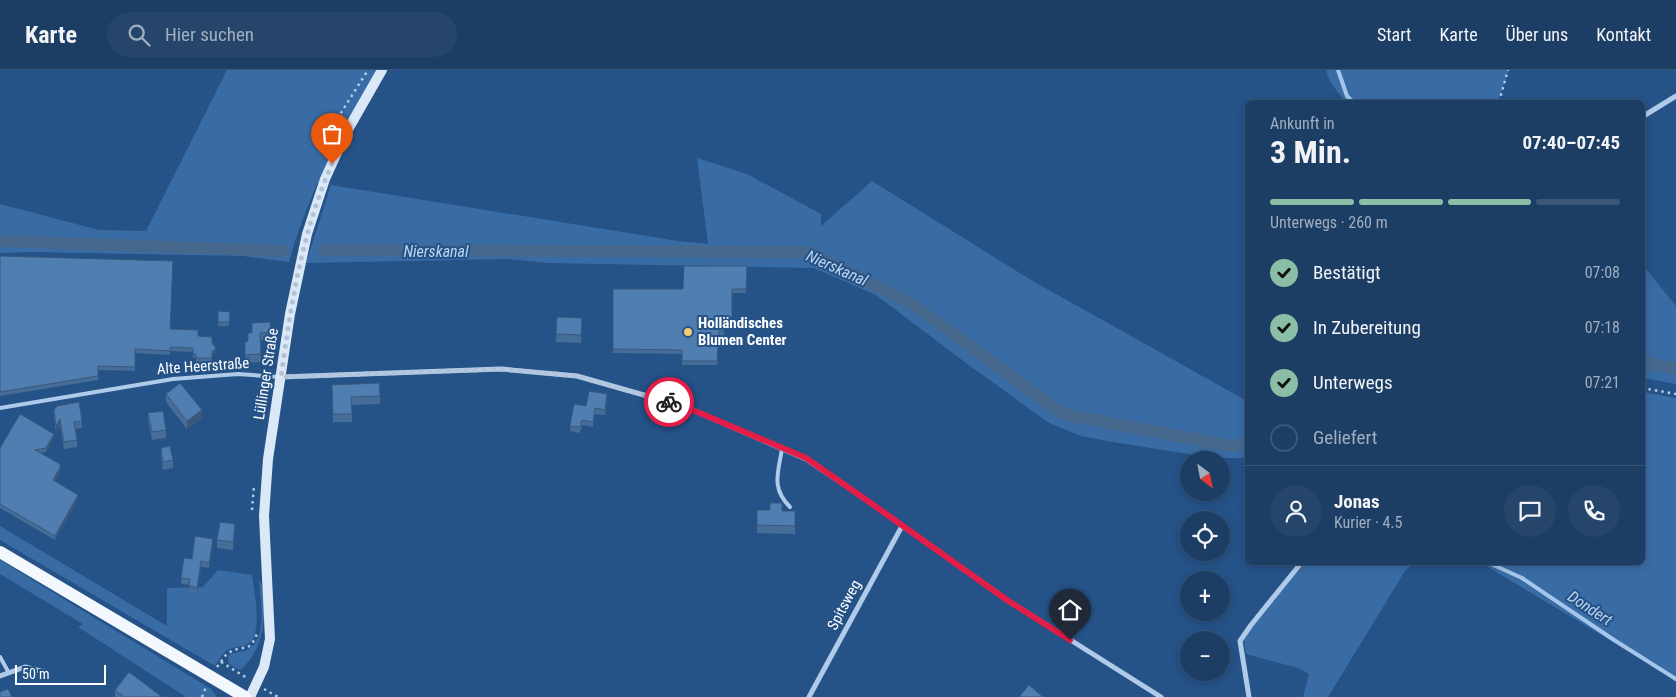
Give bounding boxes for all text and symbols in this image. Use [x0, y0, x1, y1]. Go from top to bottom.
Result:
search box [107, 12, 457, 57]
text: Karte [25, 21, 77, 49]
icon: search [125, 21, 153, 49]
text: Hier suchen [165, 23, 254, 46]
text: Start [1377, 24, 1411, 45]
text: Karte [1439, 24, 1478, 45]
text: Über uns [1506, 24, 1568, 45]
text: Kontakt [1596, 24, 1651, 45]
pin [311, 113, 353, 164]
text: Ankunft in [1270, 114, 1335, 133]
icon: bag [318, 120, 346, 148]
text: 07:40–07:45 [1522, 131, 1620, 154]
text: 3 Min. [1270, 133, 1351, 171]
text: Unterwegs · 260 m [1270, 213, 1388, 232]
water label: Nierskanal [403, 242, 469, 261]
water label: Nierskanal [803, 246, 871, 290]
icon: check [1270, 259, 1298, 287]
text: Bestätigt [1313, 261, 1381, 284]
text: 07:08 [1585, 263, 1620, 282]
place label: Holländisches Blumen Center [698, 314, 787, 349]
icon: check [1270, 314, 1298, 342]
text: In Zubereitung [1313, 316, 1421, 339]
text: 07:18 [1585, 318, 1620, 337]
marker: Holländisches Blumen Center [682, 326, 694, 338]
street label: Lüllinger Straße [250, 327, 282, 421]
street label: Alte Heerstraße [156, 354, 250, 378]
icon: check [1270, 369, 1298, 397]
text: Unterwegs [1313, 371, 1393, 394]
text: 07:21 [1585, 373, 1620, 392]
courier [644, 377, 694, 427]
icon: bike [655, 388, 683, 416]
text: Geliefert [1313, 426, 1377, 449]
north arrow [1180, 451, 1230, 501]
map controls [1180, 451, 1230, 681]
button: person [1270, 485, 1322, 537]
button: chat [1504, 485, 1556, 537]
button: phone [1568, 485, 1620, 537]
text: Jonas [1334, 490, 1380, 513]
button: locate [1180, 511, 1230, 561]
text: Kurier · 4.5 [1334, 513, 1402, 532]
button: + [1180, 571, 1230, 621]
street label: Spitsweg [823, 577, 865, 633]
water label: Dondert [1564, 587, 1616, 629]
pin [1049, 589, 1091, 640]
icon: home [1056, 596, 1084, 624]
button: − [1180, 631, 1230, 681]
scale bar [15, 662, 106, 685]
text: 50 m [22, 666, 50, 682]

